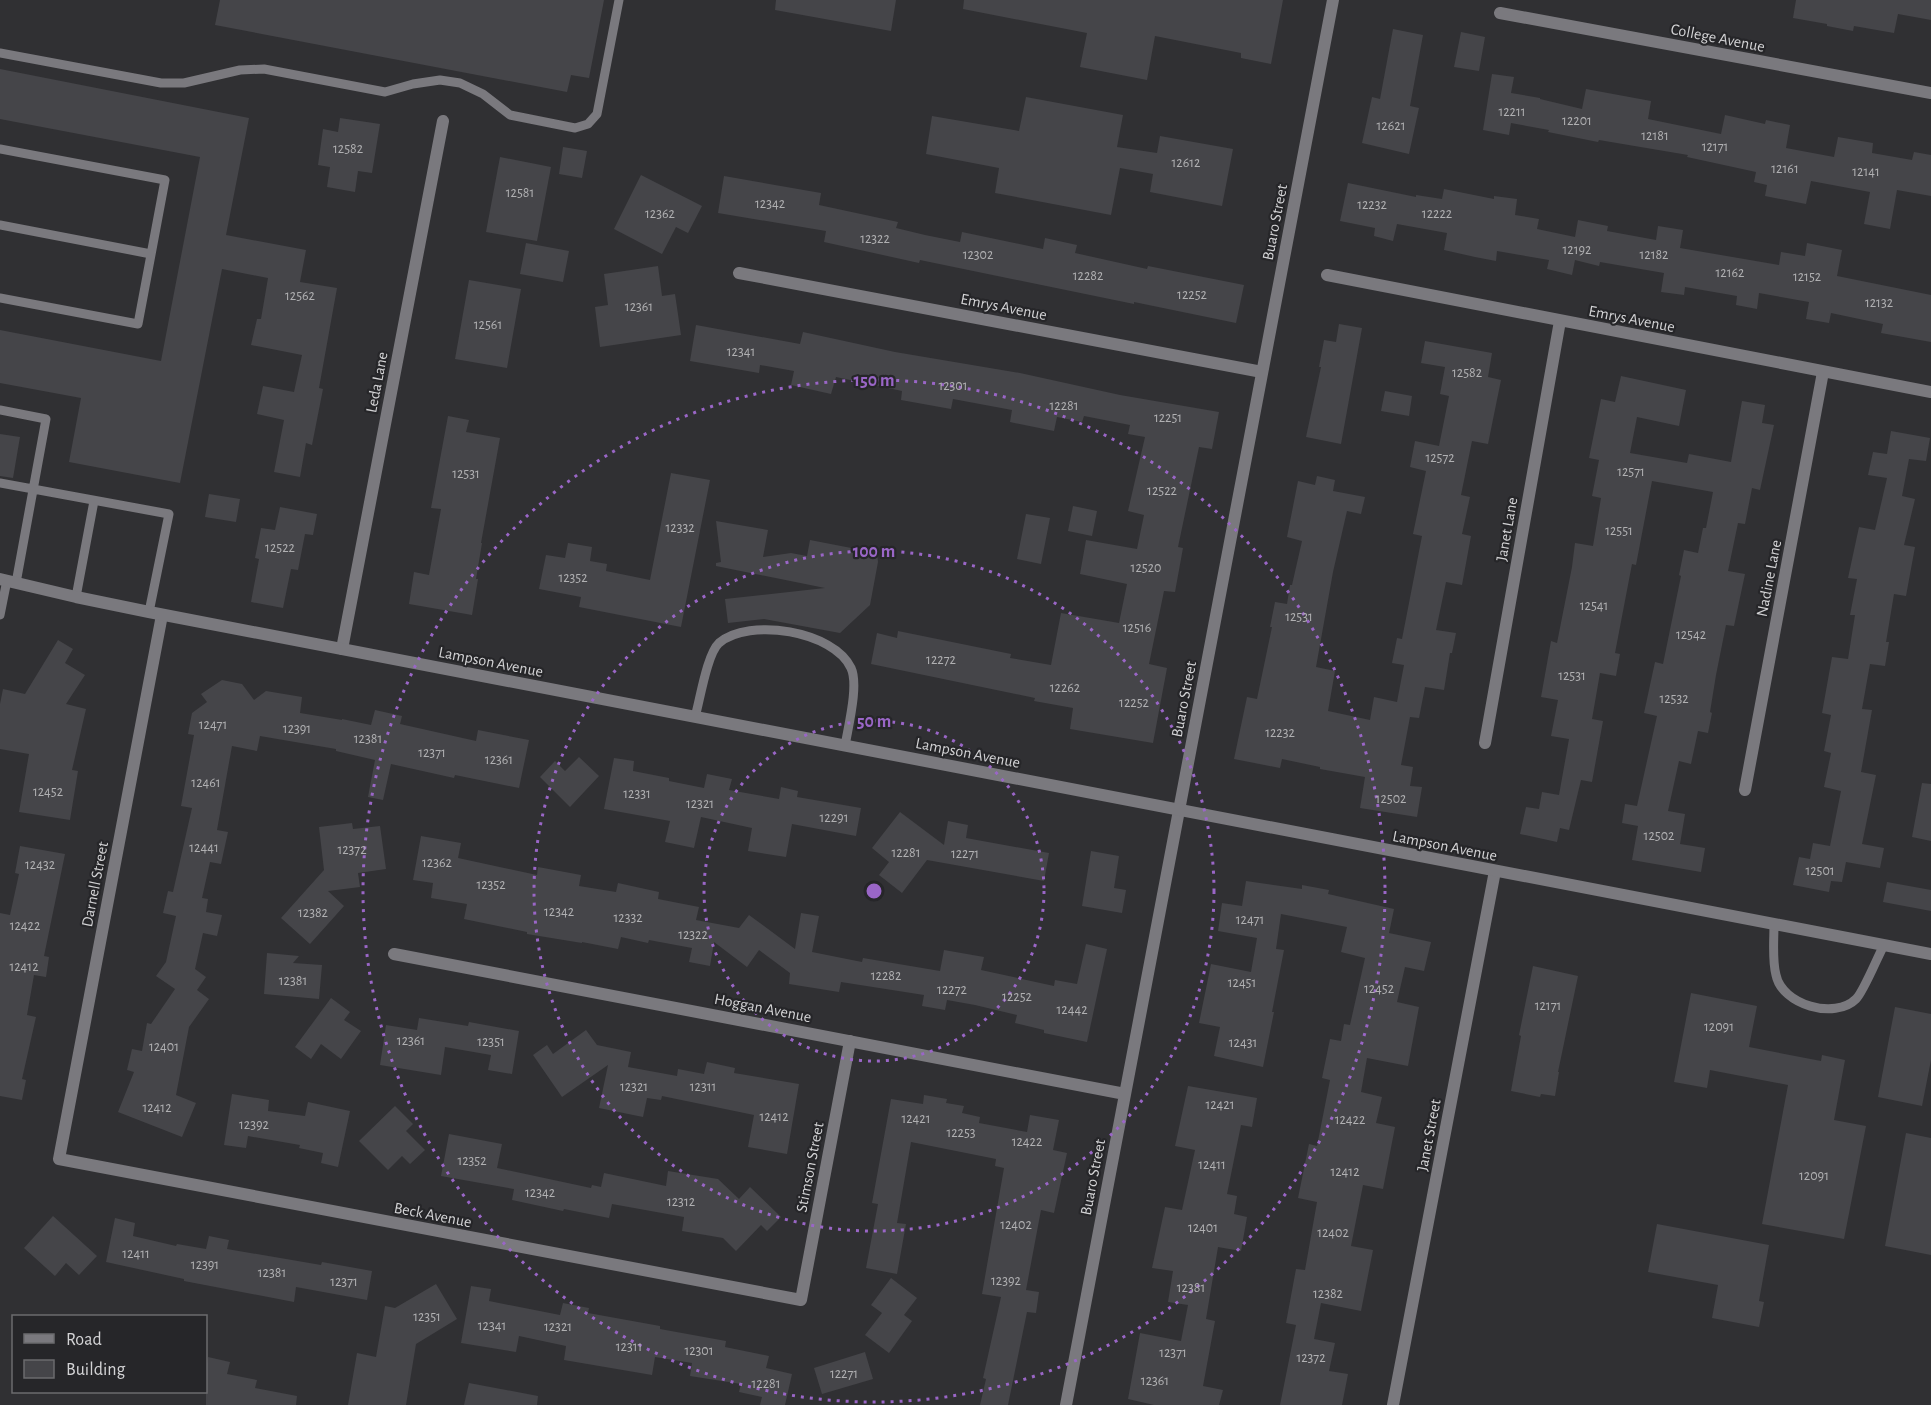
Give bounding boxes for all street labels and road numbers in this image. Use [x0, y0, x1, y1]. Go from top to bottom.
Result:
street label: College Avenue [1669, 21, 1766, 55]
street label: Buaro Street [1260, 183, 1290, 262]
street label: Emrys Avenue [959, 291, 1048, 324]
street label: Emrys Avenue [1587, 303, 1676, 336]
street label: Leda Lane [363, 350, 391, 414]
street label: Janet Lane [1493, 496, 1520, 562]
street label: Nadine Lane [1754, 538, 1784, 618]
street label: Lampson Avenue [437, 644, 544, 680]
street label: Buaro Street [1169, 660, 1199, 739]
street label: Lampson Avenue [914, 735, 1021, 771]
street label: Lampson Avenue [1391, 828, 1498, 864]
street label: Darnell Street [79, 840, 111, 928]
street label: Hoggan Avenue [713, 991, 813, 1025]
street label: Janet Street [1414, 1098, 1444, 1173]
street label: Stimson Street [793, 1121, 827, 1214]
street label: Buaro Street [1078, 1138, 1108, 1217]
street label: Beck Avenue [393, 1200, 473, 1230]

